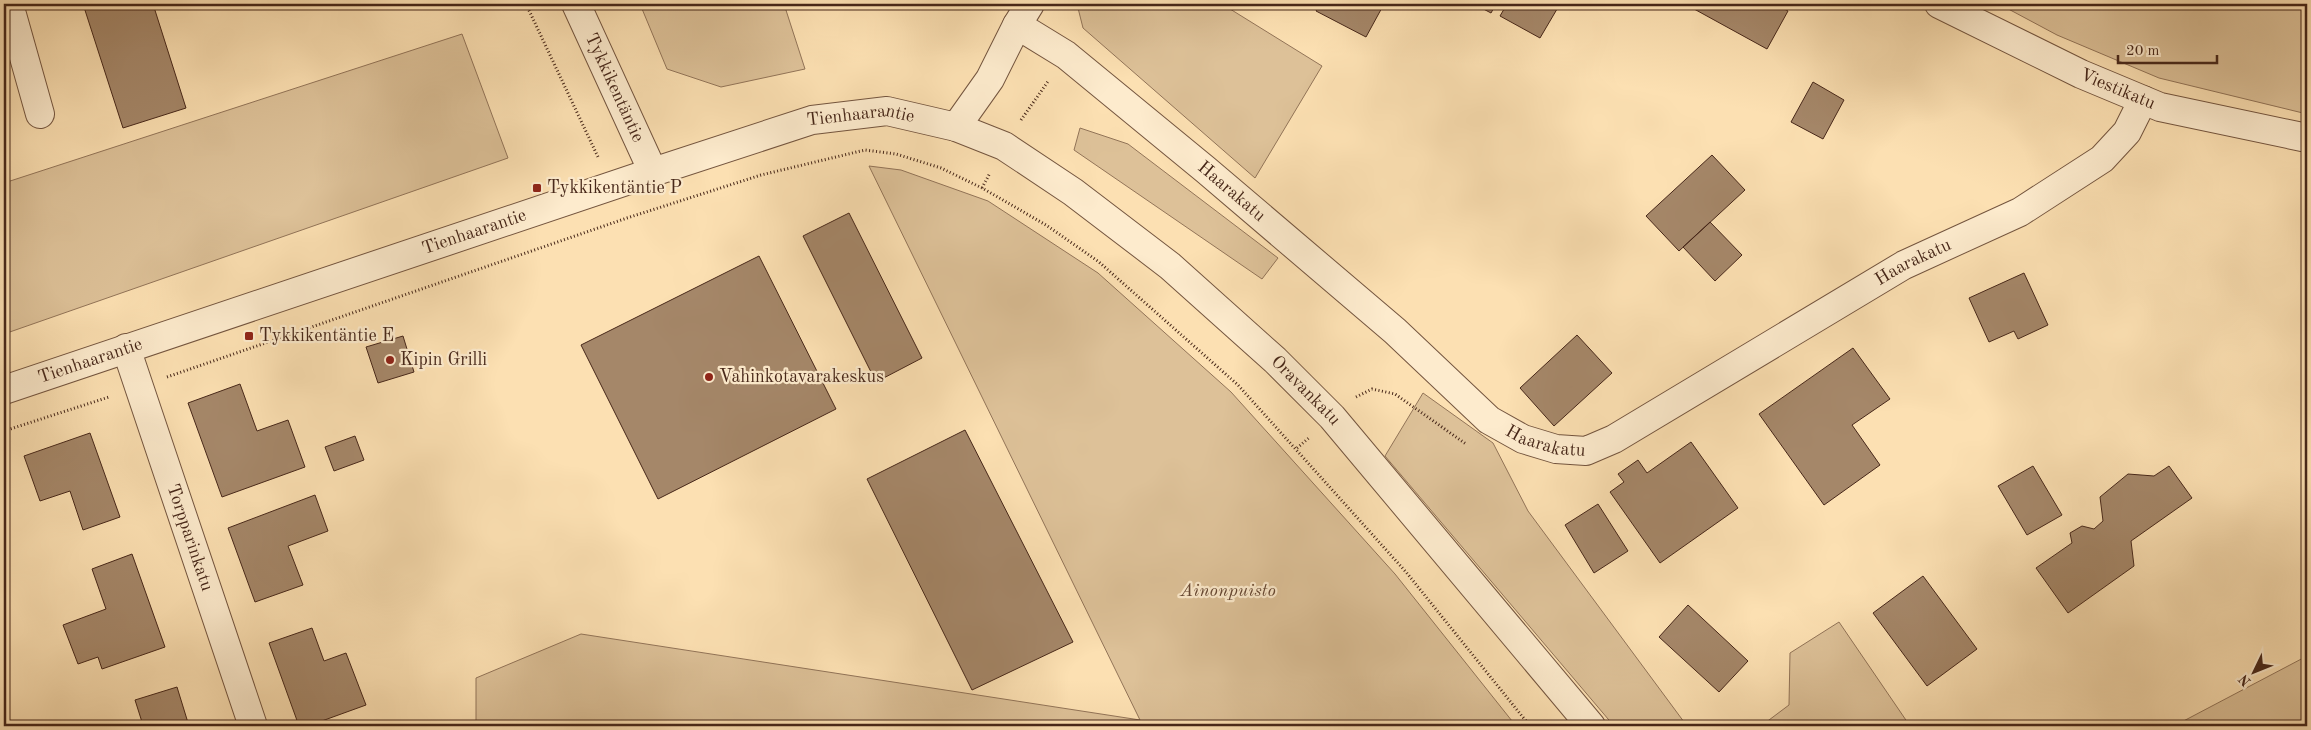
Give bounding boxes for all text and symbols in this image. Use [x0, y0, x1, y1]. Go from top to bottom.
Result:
street label: Tykkikentäntie [582, 30, 647, 145]
scale bar [2118, 32, 2217, 64]
text: 20 m [2126, 44, 2160, 59]
street label: Viestikatu [2077, 66, 2158, 113]
street label: Tienhaarantie [806, 102, 916, 130]
street label: Haarakatu [1194, 158, 1269, 225]
place label: Tykkikentäntie P [547, 179, 682, 197]
marker: Tykkikentäntie P [531, 182, 543, 194]
street label: Tienhaarantie [420, 206, 529, 258]
street label: Haarakatu [1872, 236, 1954, 289]
place label: Tykkikentäntie E [259, 327, 394, 345]
marker: Tykkikentäntie E [243, 330, 255, 342]
street label: Tienhaarantie [36, 335, 145, 387]
place label: Kipin Grilli [400, 351, 487, 369]
street label: Oravankatu [1267, 352, 1344, 429]
marker: Kipin Grilli [384, 354, 396, 366]
place label: Vahinkotavarakeskus [719, 368, 884, 386]
marker: Vahinkotavarakeskus [703, 371, 715, 383]
street label: Haarakatu [1502, 422, 1586, 460]
street label: Torpparinkatu [163, 482, 216, 594]
park label: Ainonpuisto [1179, 582, 1276, 600]
north arrow [2228, 648, 2278, 698]
text: N [2236, 671, 2254, 689]

